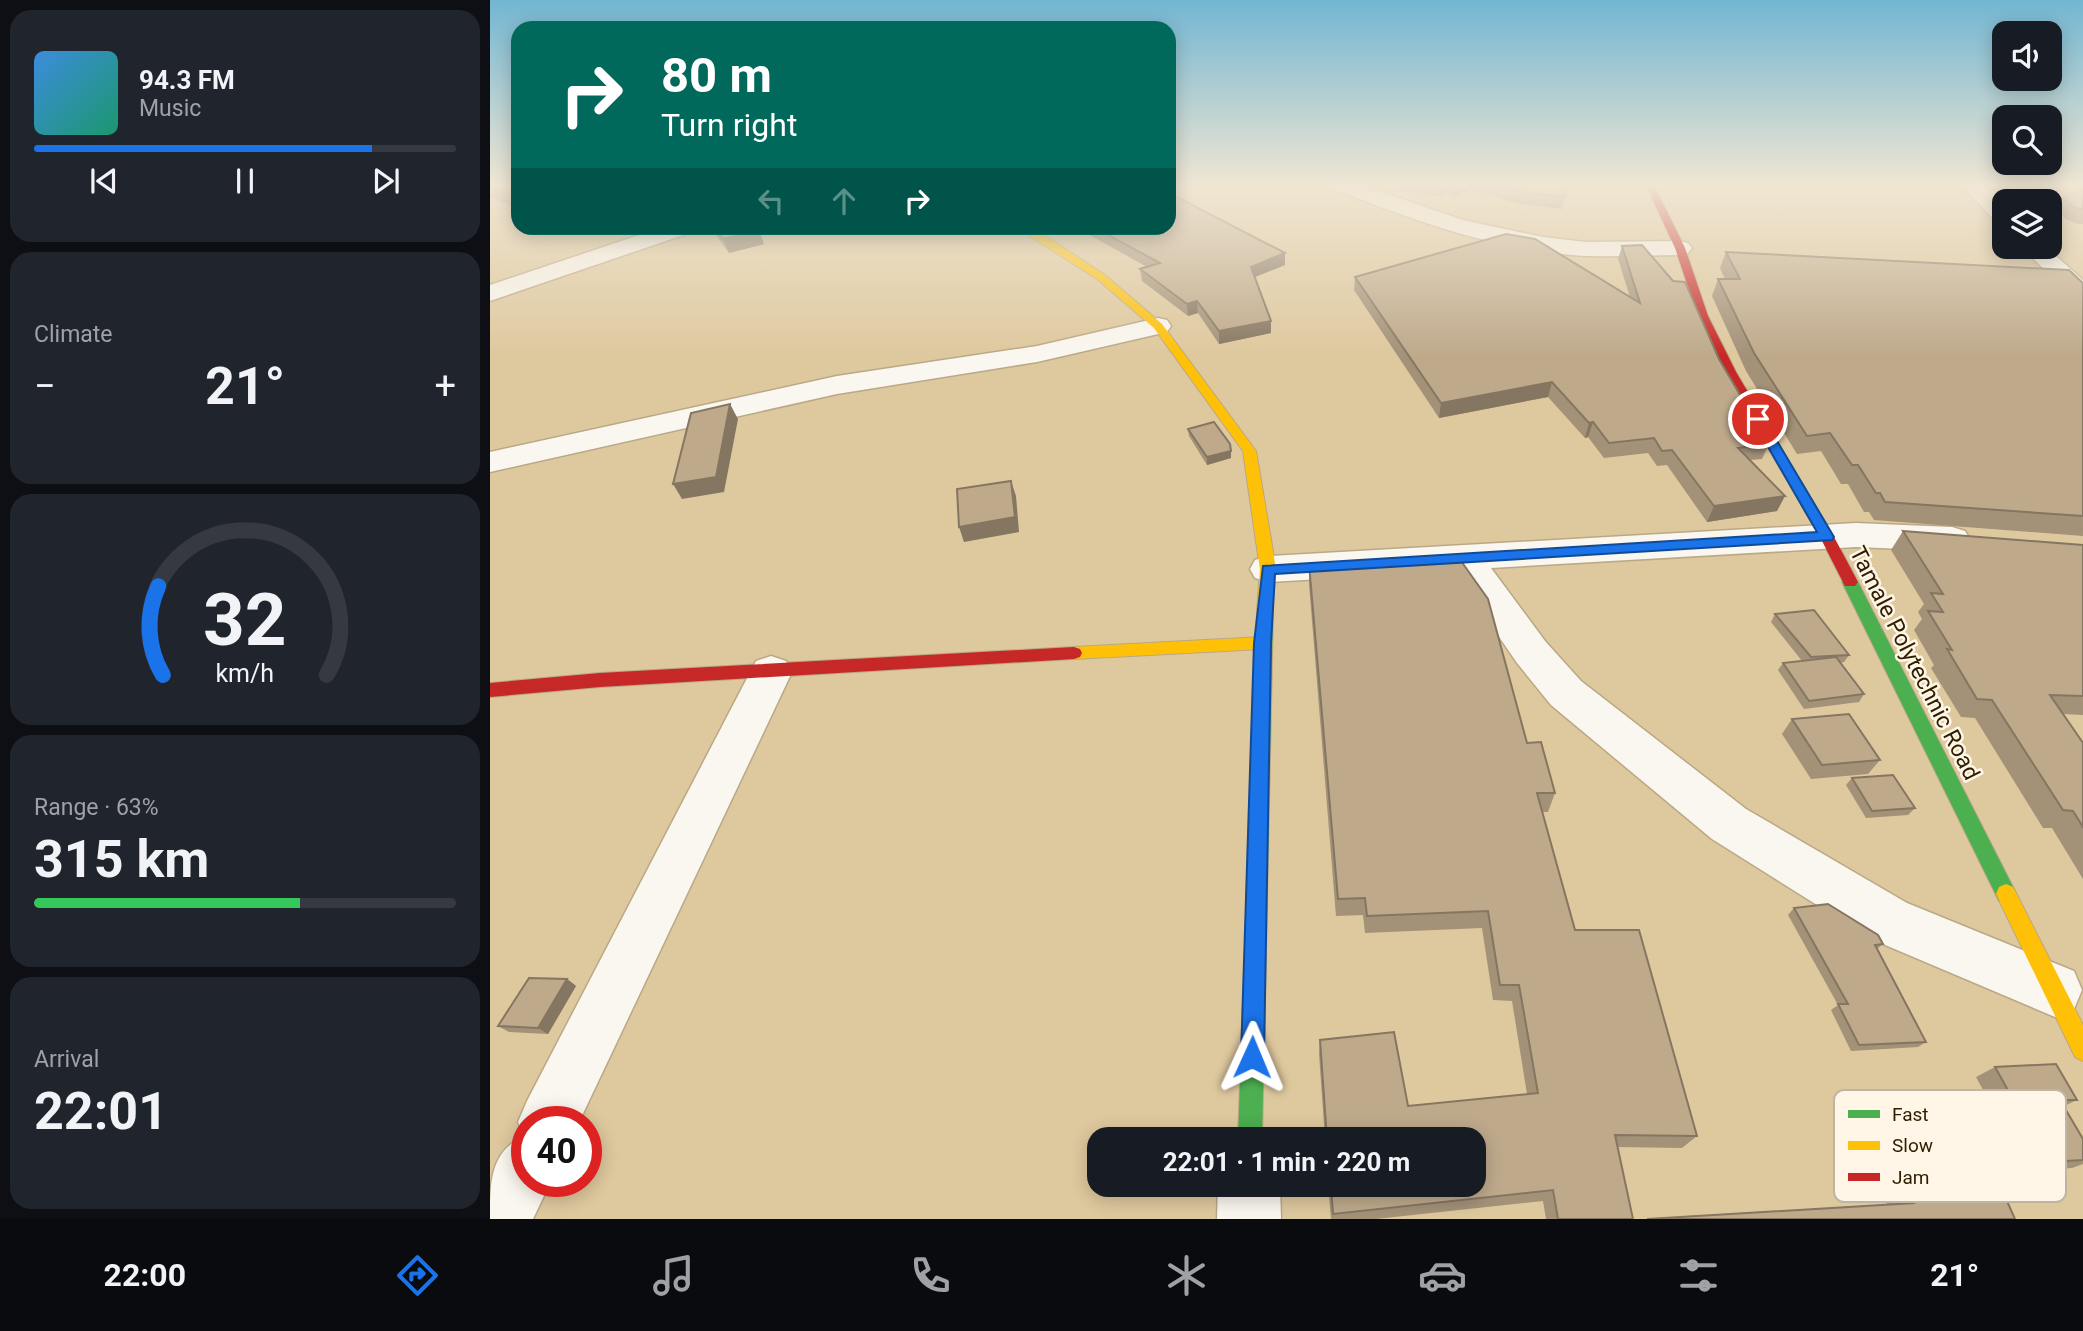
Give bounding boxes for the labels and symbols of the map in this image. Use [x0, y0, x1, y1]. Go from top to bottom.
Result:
pin [1728, 389, 1788, 449]
street label: Tamale Polytechnic Road [1844, 542, 1985, 784]
position arrow [1215, 1020, 1289, 1094]
legend [1834, 1090, 2066, 1202]
text: Fast [1892, 1103, 1929, 1126]
speed limit sign: 40 [511, 1106, 602, 1197]
text: Slow [1892, 1134, 1933, 1157]
text: Jam [1892, 1166, 1929, 1189]

